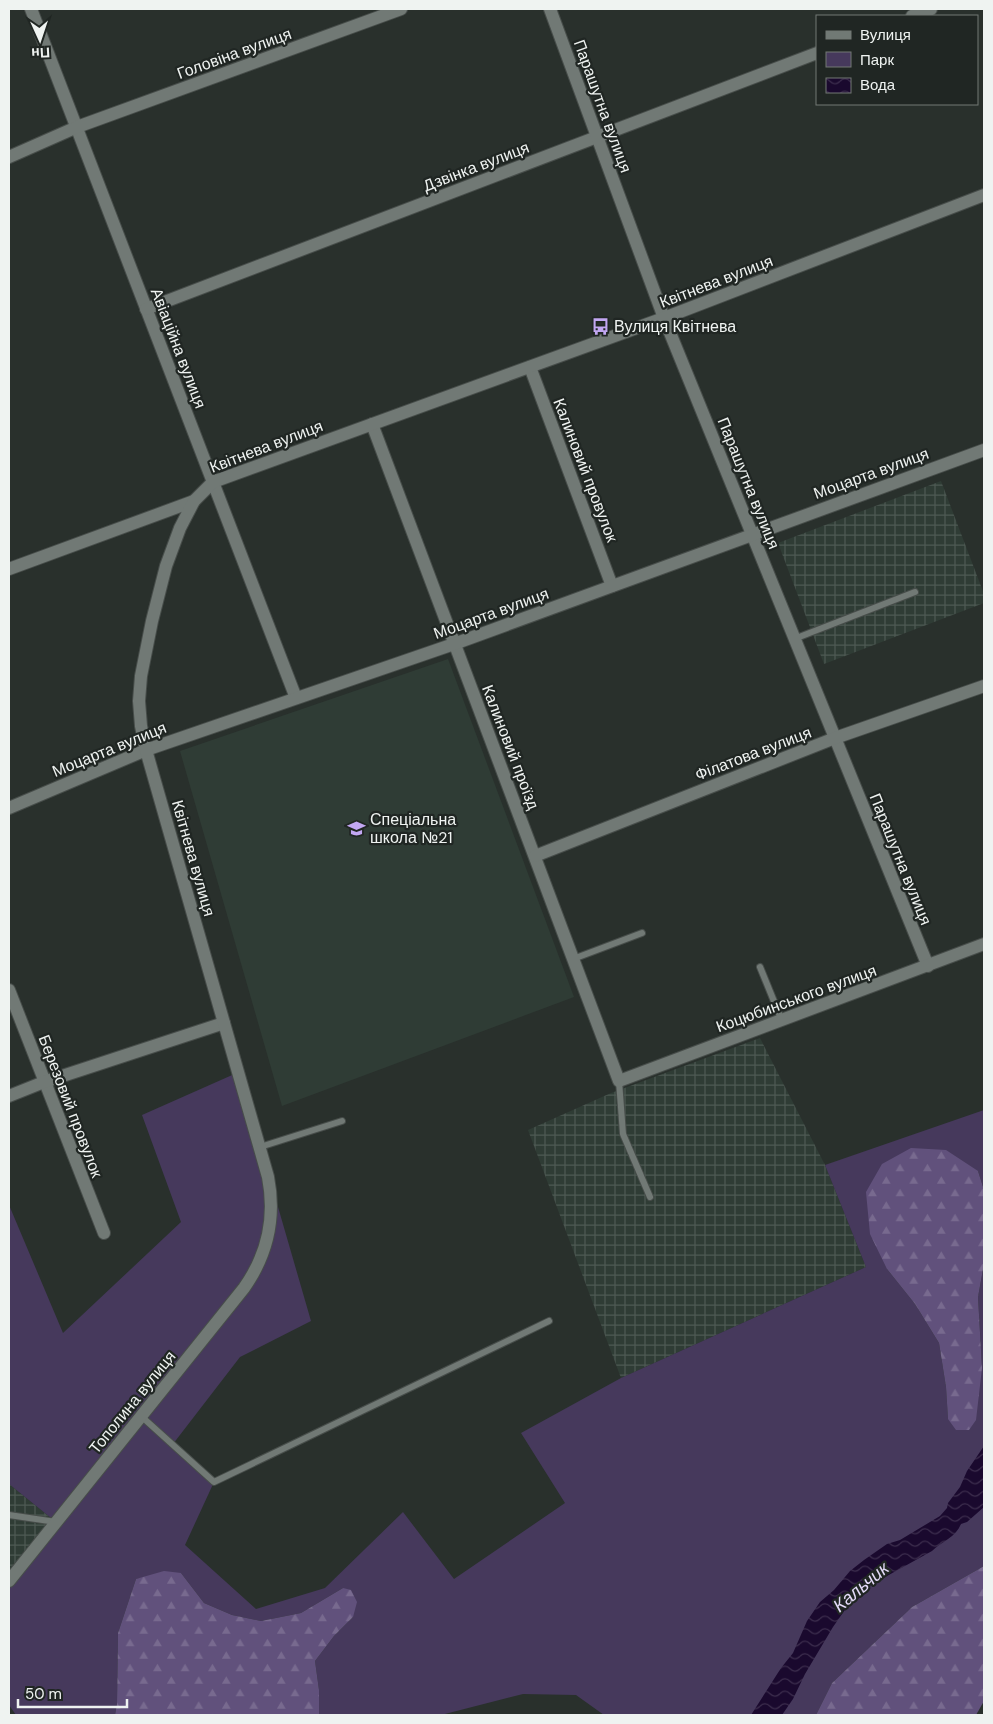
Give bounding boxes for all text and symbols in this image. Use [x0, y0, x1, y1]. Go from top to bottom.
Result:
north arrow [15, 15, 65, 65]
legend [816, 15, 978, 105]
street label: Головіна вулиця [174, 23, 294, 84]
text: Вулиця [860, 25, 911, 45]
street label: Парашутна вулиця [569, 37, 636, 176]
text: Пн [31, 44, 50, 62]
text: Парк [860, 50, 894, 70]
text: Вода [860, 75, 896, 95]
street label: Дзвінка вулиця [420, 137, 532, 196]
street label: Квітнева вулиця [656, 250, 776, 313]
street label: Авіаційна вулиця [146, 285, 211, 411]
bus stop icon: Вулиця Квітнева [590, 316, 610, 336]
place label: Вулиця Квітнева [614, 316, 736, 337]
street label: Калиновий провулок [548, 395, 623, 546]
street label: Парашутна вулиця [713, 414, 785, 552]
street label: Квітнева вулиця [206, 415, 326, 478]
street label: Моцарта вулиця [811, 443, 932, 504]
street label: Моцарта вулиця [431, 583, 552, 644]
street label: Калиновий проїзд [477, 682, 544, 813]
street label: Моцарта вулиця [49, 717, 169, 782]
street label: Філатова вулиця [692, 722, 814, 785]
street label: Парашутна вулиця [865, 790, 937, 928]
street label: Квітнева вулиця [167, 798, 220, 919]
place label: Спеціальна школа №21 [370, 809, 456, 848]
school or university icon: Спеціальна школа №21 [346, 818, 366, 838]
street label: Коцюбинського вулиця [713, 960, 879, 1037]
street label: Березовий провулок [34, 1032, 108, 1181]
street label: Тополина вулиця [84, 1346, 180, 1458]
water label: Кальчик [828, 1556, 895, 1617]
scale bar [18, 1676, 126, 1708]
text: 50 m [25, 1684, 62, 1704]

